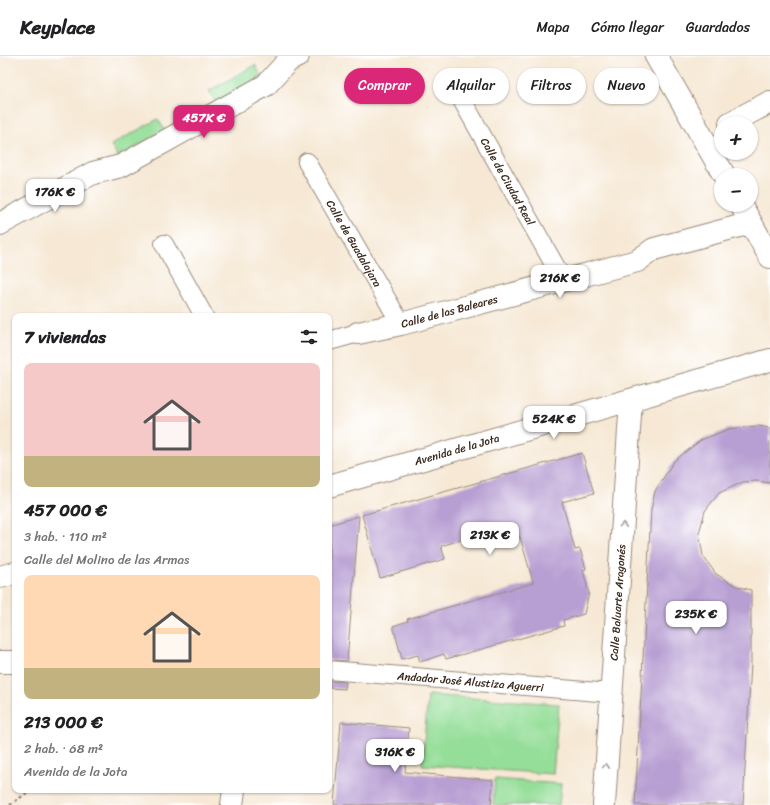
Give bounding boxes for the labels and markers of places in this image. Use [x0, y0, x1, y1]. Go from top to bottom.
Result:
pin: 457K € [171, 105, 237, 139]
pin: 176K € [22, 179, 88, 213]
pin: 216K € [527, 265, 593, 299]
pin: 524K € [521, 406, 587, 440]
pin: 213K € [457, 522, 523, 556]
pin: 235K € [663, 601, 729, 635]
pin: 316K € [362, 739, 428, 773]

